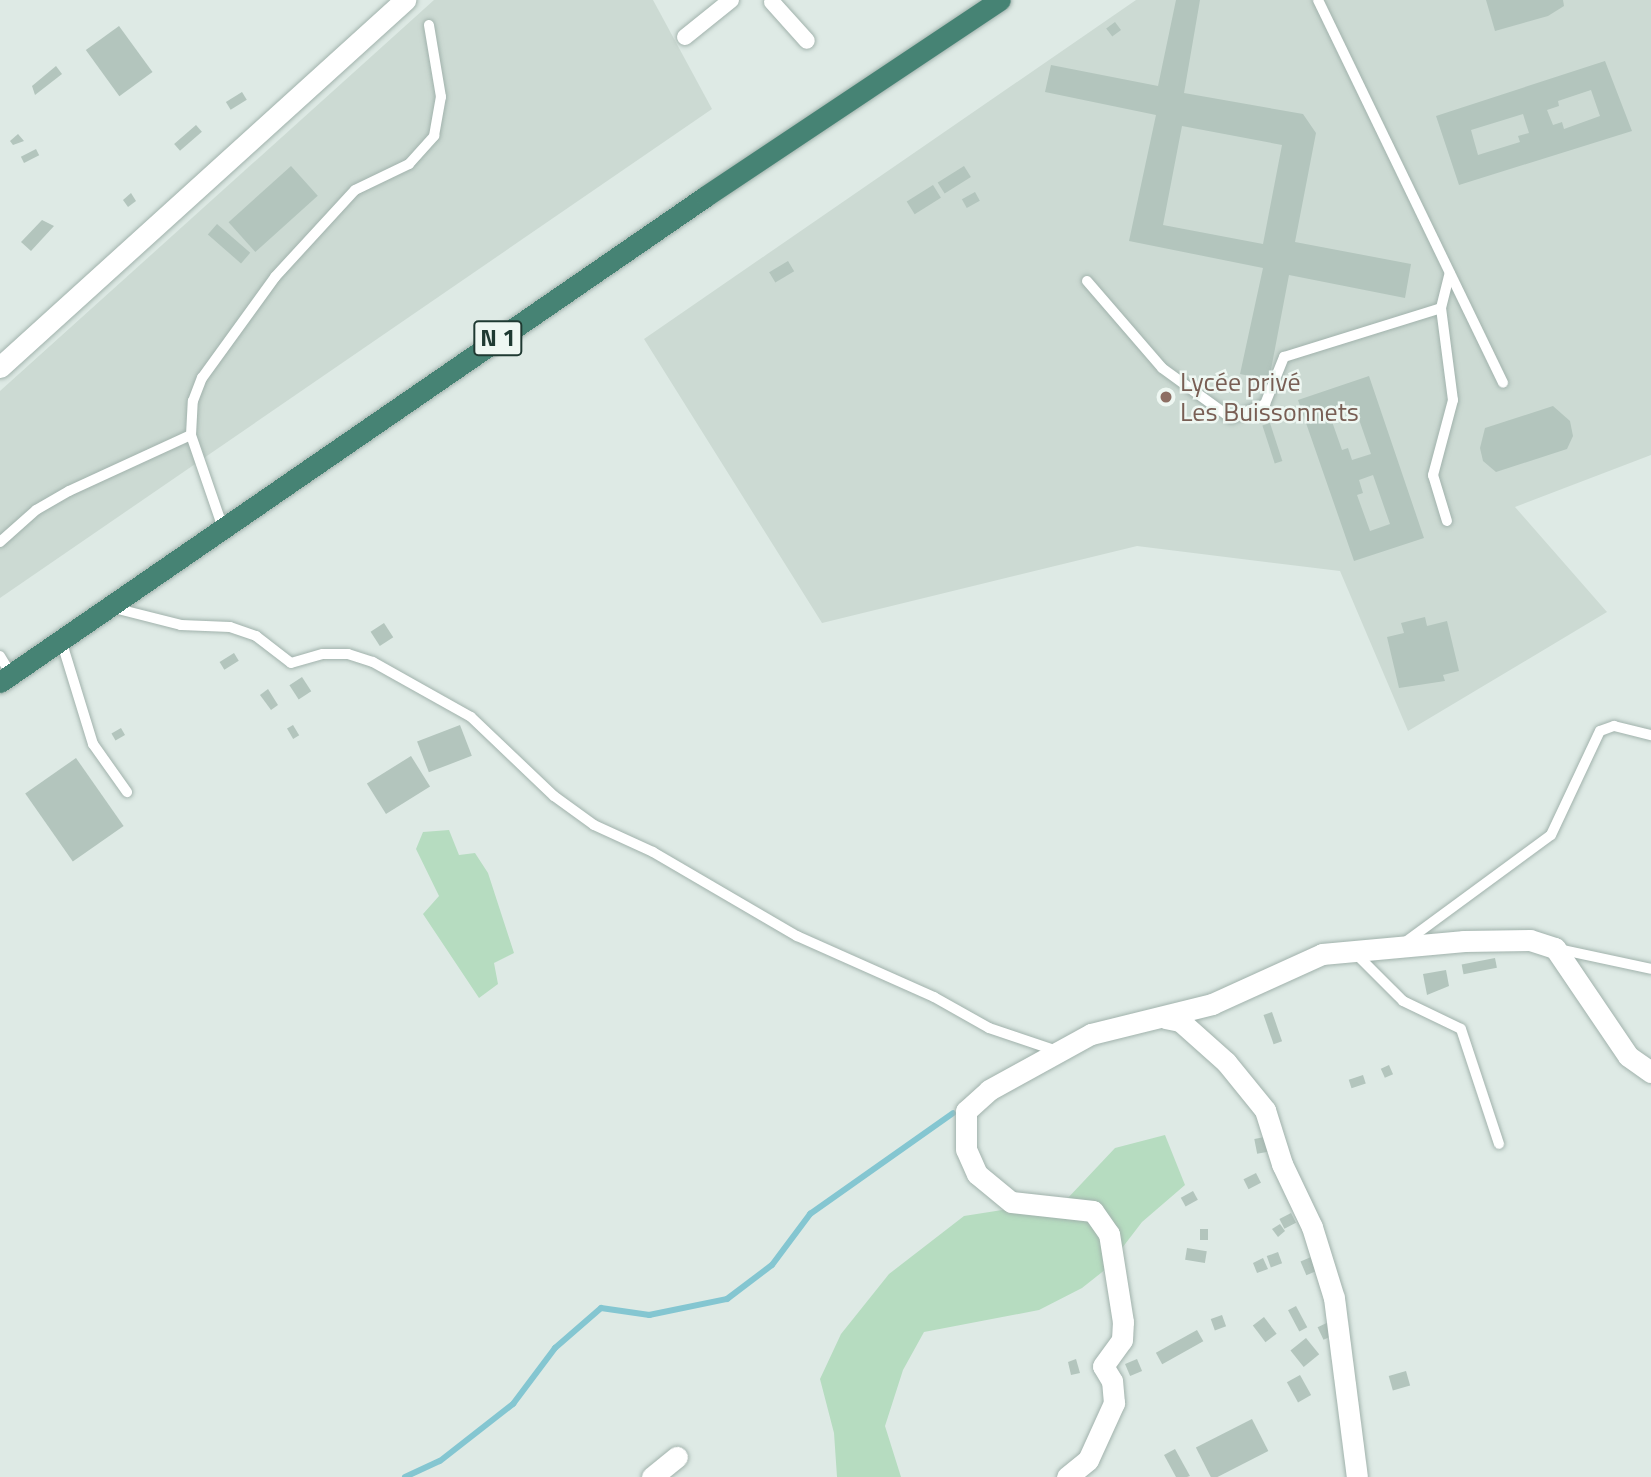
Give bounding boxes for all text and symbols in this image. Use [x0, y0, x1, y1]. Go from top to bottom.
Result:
road number: N 1 [472, 318, 524, 358]
place label: Lycée privé Les Buissonnets [1180, 366, 1359, 428]
marker: Lycée privé Les Buissonnets [1158, 389, 1174, 405]

